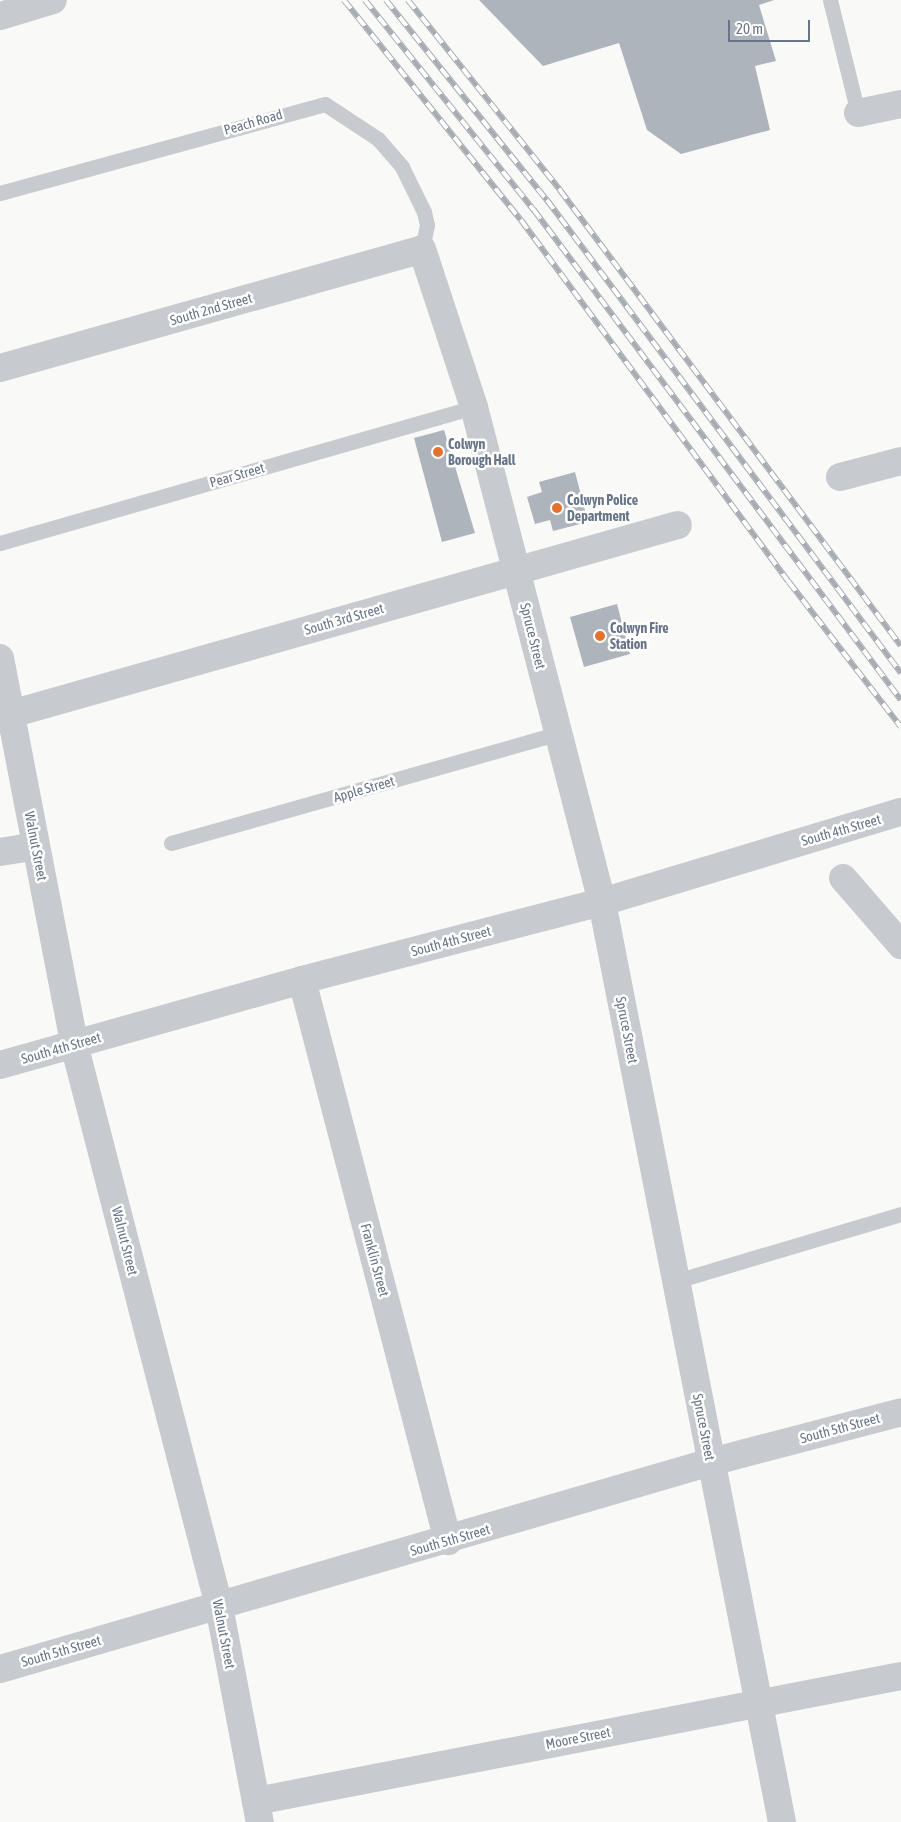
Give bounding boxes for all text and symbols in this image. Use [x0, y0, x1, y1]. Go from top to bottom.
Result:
scale bar [731, 10, 814, 42]
text: 20 m [736, 20, 763, 37]
street label: Peach Road [222, 106, 284, 138]
street label: South 2nd Street [168, 289, 254, 329]
place label: Colwyn Borough Hall [448, 436, 515, 468]
marker: Colwyn Borough Hall [432, 446, 444, 458]
street label: Pear Street [208, 459, 266, 491]
place label: Colwyn Police Department [567, 492, 638, 524]
marker: Colwyn Police Department [551, 502, 563, 514]
street label: South 3rd Street [302, 600, 386, 638]
street label: Spruce Street [517, 601, 549, 671]
place label: Colwyn Fire Station [610, 620, 669, 652]
marker: Colwyn Fire Station [594, 630, 606, 642]
street label: Apple Street [332, 772, 396, 806]
street label: Walnut Street [21, 810, 51, 882]
street label: South 4th Street [799, 811, 883, 849]
street label: South 4th Street [409, 922, 493, 960]
street label: Spruce Street [612, 995, 642, 1065]
street label: South 4th Street [19, 1029, 103, 1067]
street label: Walnut Street [108, 1205, 142, 1277]
street label: Franklin Street [357, 1222, 393, 1298]
street label: Spruce Street [689, 1392, 719, 1462]
street label: South 5th Street [798, 1409, 882, 1447]
street label: South 5th Street [408, 1521, 492, 1559]
street label: Walnut Street [209, 1598, 239, 1670]
street label: South 5th Street [19, 1632, 103, 1670]
street label: Moore Street [544, 1723, 612, 1753]

